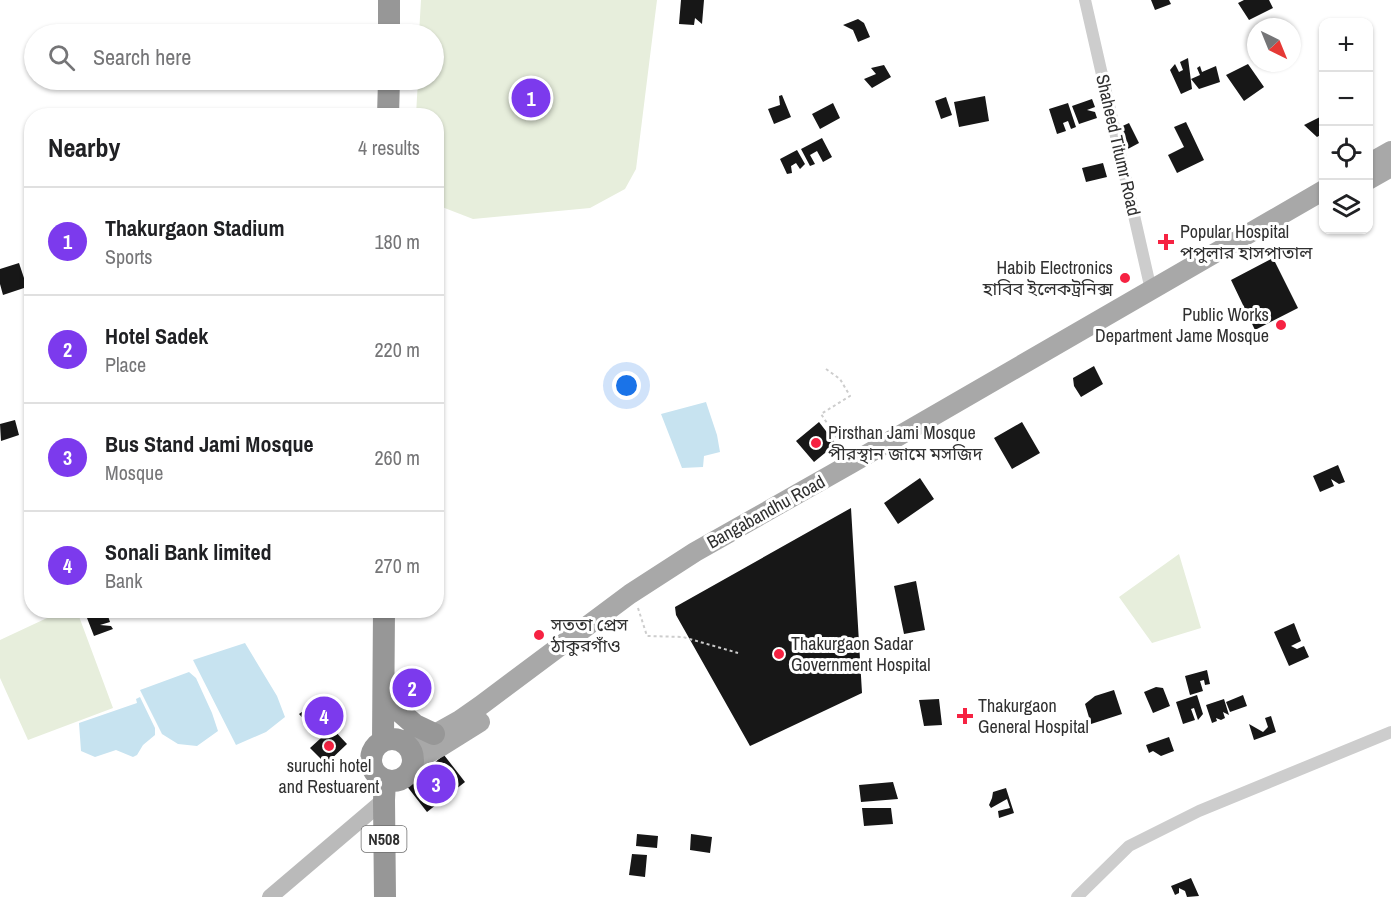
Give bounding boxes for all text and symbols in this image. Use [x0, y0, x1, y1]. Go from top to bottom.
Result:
north arrow [1247, 18, 1301, 72]
map controls [1319, 18, 1373, 234]
button: + [1319, 18, 1373, 72]
search box [24, 24, 444, 90]
icon: search [45, 41, 78, 74]
text: Search here [93, 42, 191, 72]
street label: Shaheed Titumr Road [1090, 72, 1147, 218]
button: − [1319, 72, 1373, 126]
pin: 1 [512, 76, 550, 120]
button: locate [1319, 126, 1373, 180]
text: Nearby [48, 130, 120, 165]
text: 4 results [358, 134, 420, 161]
button: layers [1319, 180, 1373, 234]
text: Thakurgaon Stadium [105, 213, 284, 243]
place label: Popular Hospital পপুলার হাসপাতাল [1180, 219, 1313, 265]
text: 1 [63, 228, 72, 255]
text: 180 m [374, 228, 420, 255]
marker: Popular Hospital পপুলার হাসপাতাল [1157, 233, 1175, 251]
text: Sports [105, 243, 152, 270]
place label: Habib Electronics হাবিব ইলেকট্রনিক্স [982, 255, 1114, 301]
marker: Habib Electronics হাবিব ইলেকট্রনিক্স [1118, 271, 1132, 285]
place label: Public Works Department Jame Mosque [1095, 302, 1269, 348]
marker: Public Works Department Jame Mosque [1274, 318, 1288, 332]
text: Hotel Sadek [105, 321, 208, 351]
text: 2 [63, 336, 72, 363]
text: 220 m [374, 336, 420, 363]
text: Place [105, 351, 146, 378]
your location [612, 371, 641, 400]
place label: Pirsthan Jami Mosque পীরস্থান জামে মসজিদ [828, 420, 984, 466]
text: Bus Stand Jami Mosque [105, 429, 314, 459]
marker: Pirsthan Jami Mosque পীরস্থান জামে মসজিদ [809, 436, 823, 450]
text: 3 [63, 444, 72, 471]
text: 260 m [374, 444, 420, 471]
text: Mosque [105, 459, 163, 486]
street label: Bangabandhu Road [702, 469, 829, 554]
text: Sonali Bank limited [105, 537, 271, 567]
text: 4 [63, 552, 72, 579]
text: 270 m [374, 552, 420, 579]
text: Bank [105, 567, 142, 594]
place label: সততা প্রেস ঠাকুরগাঁও [550, 612, 629, 658]
marker: সততা প্রেস ঠাকুরগাঁও [532, 628, 546, 642]
place label: Thakurgaon Sadar Government Hospital [791, 631, 930, 677]
marker: Thakurgaon Sadar Government Hospital [772, 647, 786, 661]
pin: 2 [392, 666, 432, 710]
place label: Thakurgaon General Hospital [978, 693, 1089, 739]
pin: 4 [304, 694, 344, 738]
marker: Thakurgaon General Hospital [956, 707, 974, 725]
marker: suruchi hotel and Restuarent [322, 739, 336, 753]
place label: suruchi hotel and Restuarent [279, 753, 379, 799]
pin: 3 [416, 762, 456, 806]
road number: N508 [362, 826, 406, 852]

